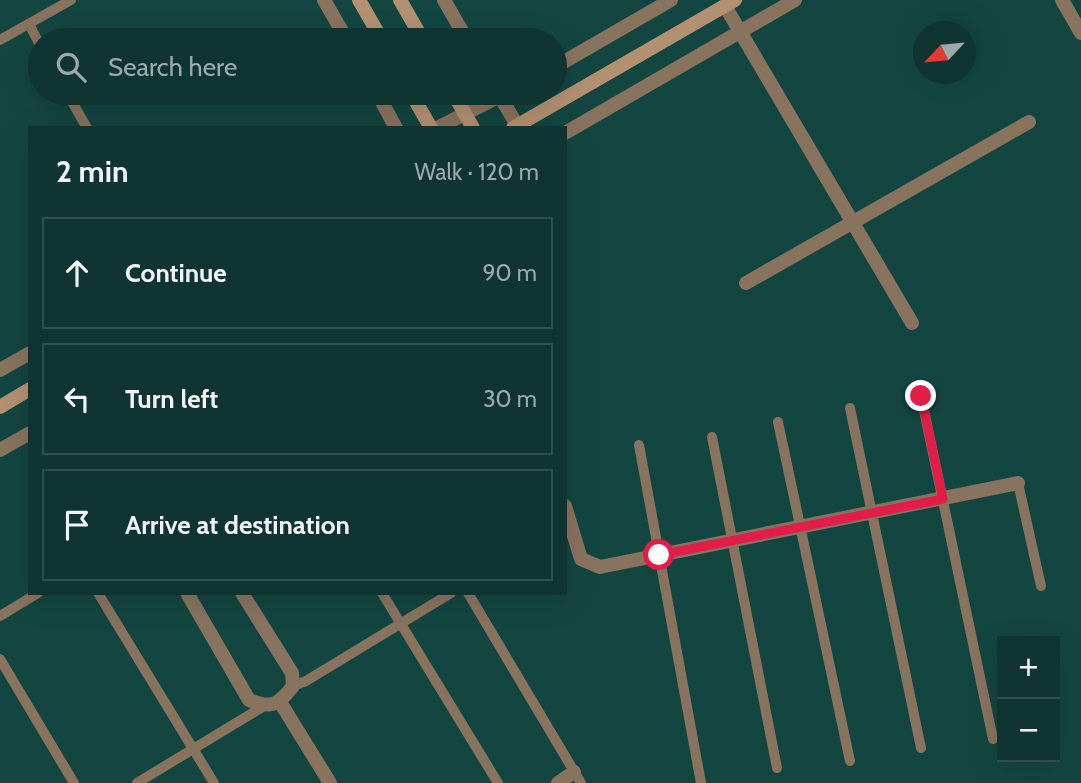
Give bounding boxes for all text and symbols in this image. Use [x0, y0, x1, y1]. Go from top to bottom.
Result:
north arrow [913, 21, 976, 84]
search box [28, 28, 567, 105]
icon: search [52, 48, 90, 86]
text: Search here [108, 51, 237, 83]
text: 2 min [56, 153, 128, 190]
text: Walk · 120 m [415, 158, 539, 186]
icon: ahead [58, 254, 96, 292]
text: Continue [125, 257, 227, 289]
text: 90 m [483, 259, 537, 287]
icon: left [58, 380, 96, 418]
route end [905, 380, 936, 411]
text: Turn left [125, 383, 218, 415]
text: 30 m [483, 385, 537, 413]
icon: arrive [58, 506, 96, 544]
text: Arrive at destination [125, 509, 350, 541]
route start [643, 539, 674, 570]
map controls [997, 636, 1060, 762]
button: + [997, 636, 1060, 699]
button: − [997, 699, 1060, 762]

